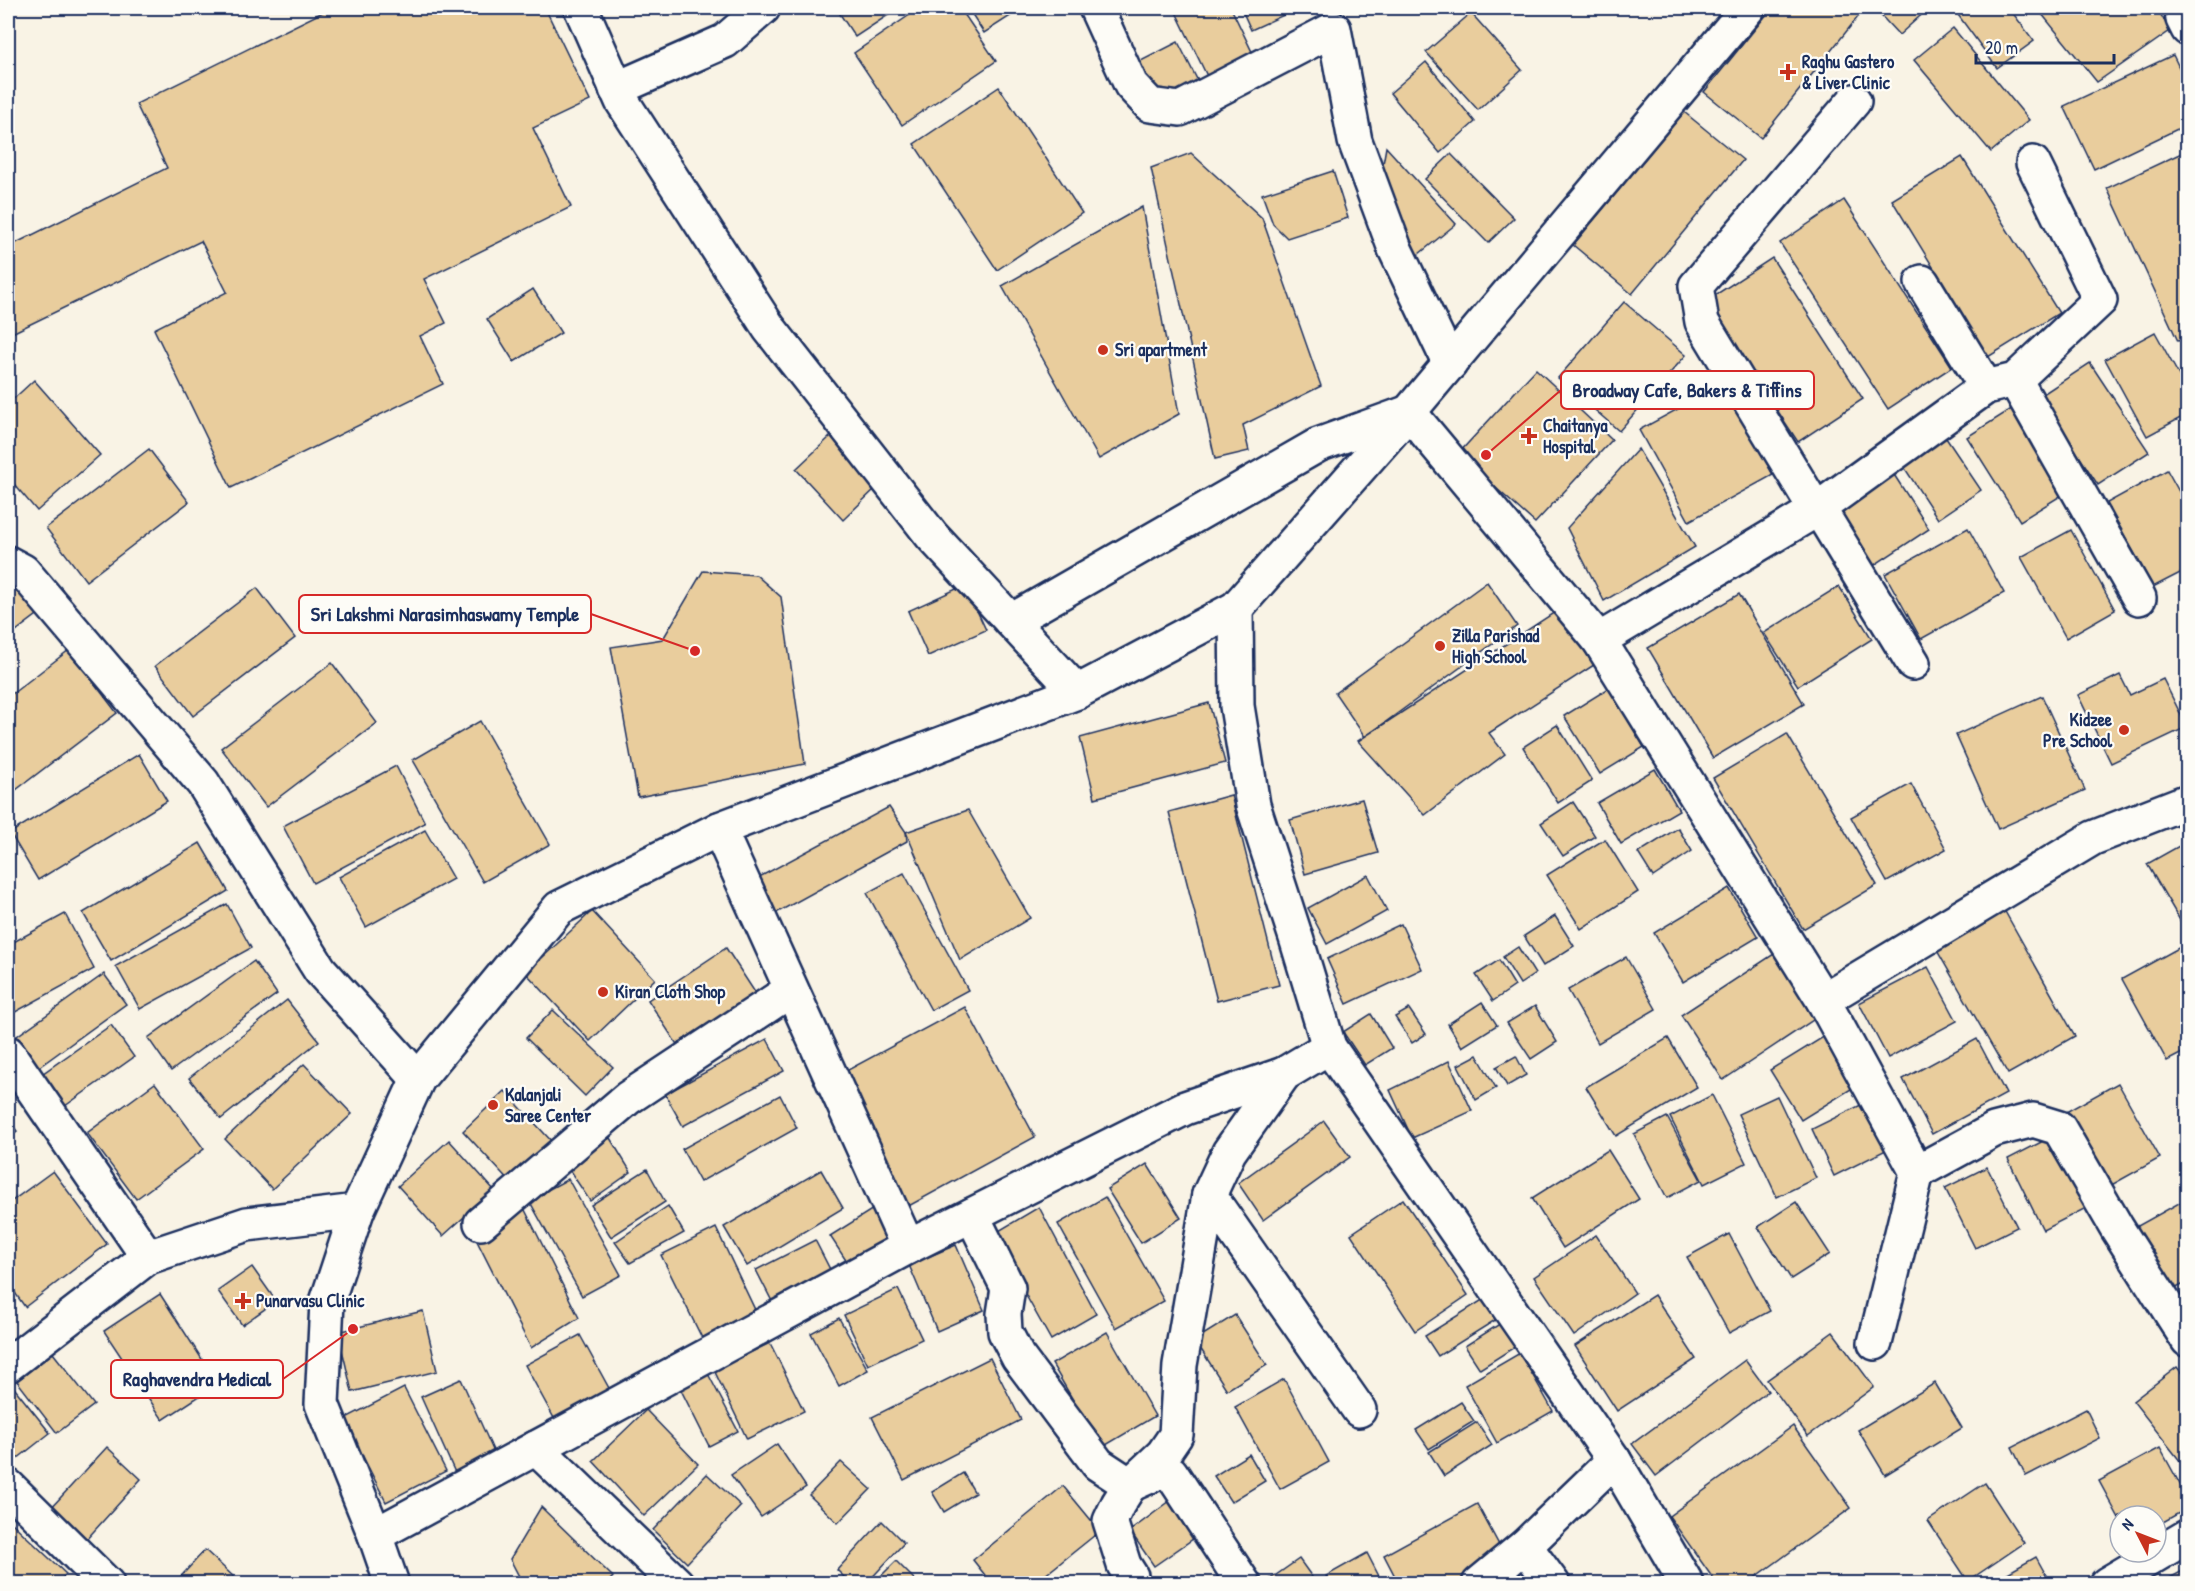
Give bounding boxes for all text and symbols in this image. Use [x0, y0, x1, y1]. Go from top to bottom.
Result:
scale bar [1976, 27, 2114, 65]
text: 20 m [1985, 35, 2018, 60]
place label: Raghu Gastero & Liver Clinic [1802, 49, 1895, 95]
marker: Raghu Gastero & Liver Clinic [1779, 63, 1797, 81]
place label: Sri apartment [1115, 337, 1208, 363]
marker: Sri apartment [1096, 343, 1110, 357]
callout: Broadway Cafe, Bakers & Tiffins [1561, 371, 1814, 409]
text: Broadway Cafe, Bakers & Tiffins [1572, 376, 1802, 404]
place label: Chaitanya Hospital [1543, 413, 1609, 460]
marker: Chaitanya Hospital [1520, 427, 1538, 445]
callout: Sri Lakshmi Narasimhaswamy Temple [299, 595, 591, 633]
text: Sri Lakshmi Narasimhaswamy Temple [311, 600, 579, 628]
place label: Zilla Parishad High School [1452, 623, 1539, 670]
marker: Zilla Parishad High School [1433, 639, 1447, 653]
place label: Kidzee Pre School [2043, 707, 2113, 753]
marker: Kidzee Pre School [2117, 723, 2131, 737]
place label: Kiran Cloth Shop [615, 979, 726, 1005]
marker: Kiran Cloth Shop [596, 985, 610, 999]
place label: Kalanjali Saree Center [505, 1082, 591, 1128]
marker: Kalanjali Saree Center [486, 1098, 500, 1112]
place label: Punarvasu Clinic [256, 1288, 365, 1313]
marker: Punarvasu Clinic [234, 1292, 252, 1310]
callout: Raghavendra Medical [111, 1360, 283, 1398]
text: Raghavendra Medical [123, 1365, 272, 1393]
north arrow [2108, 1504, 2168, 1564]
text: N [2116, 1513, 2138, 1534]

